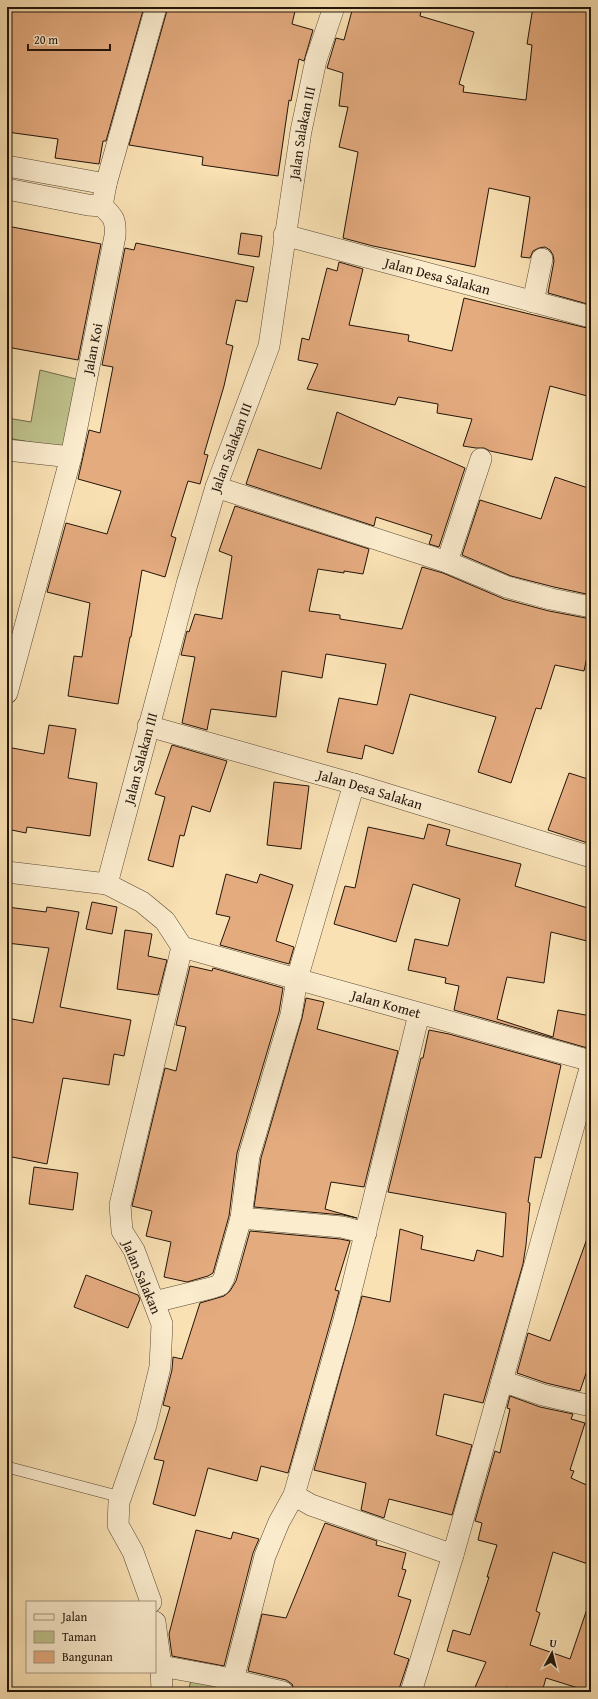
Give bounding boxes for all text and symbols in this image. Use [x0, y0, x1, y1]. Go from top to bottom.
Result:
scale bar [28, 26, 110, 52]
text: 20 m [34, 31, 58, 48]
street label: Jalan Salakan III [284, 85, 320, 183]
street label: Jalan Desa Salakan [381, 252, 493, 300]
street label: Jalan Koi [77, 321, 107, 378]
street label: Jalan Salakan III [204, 400, 257, 496]
street label: Jalan Salakan III [118, 710, 162, 808]
street label: Jalan Desa Salakan [313, 764, 425, 815]
street label: Jalan Komet [347, 984, 423, 1023]
street label: Jalan Salakan [117, 1235, 167, 1317]
legend [26, 1601, 156, 1673]
text: Jalan [60, 1608, 87, 1625]
text: Taman [62, 1628, 96, 1645]
north arrow [532, 1633, 572, 1673]
text: U [549, 1635, 558, 1652]
text: Bangunan [62, 1648, 113, 1665]

